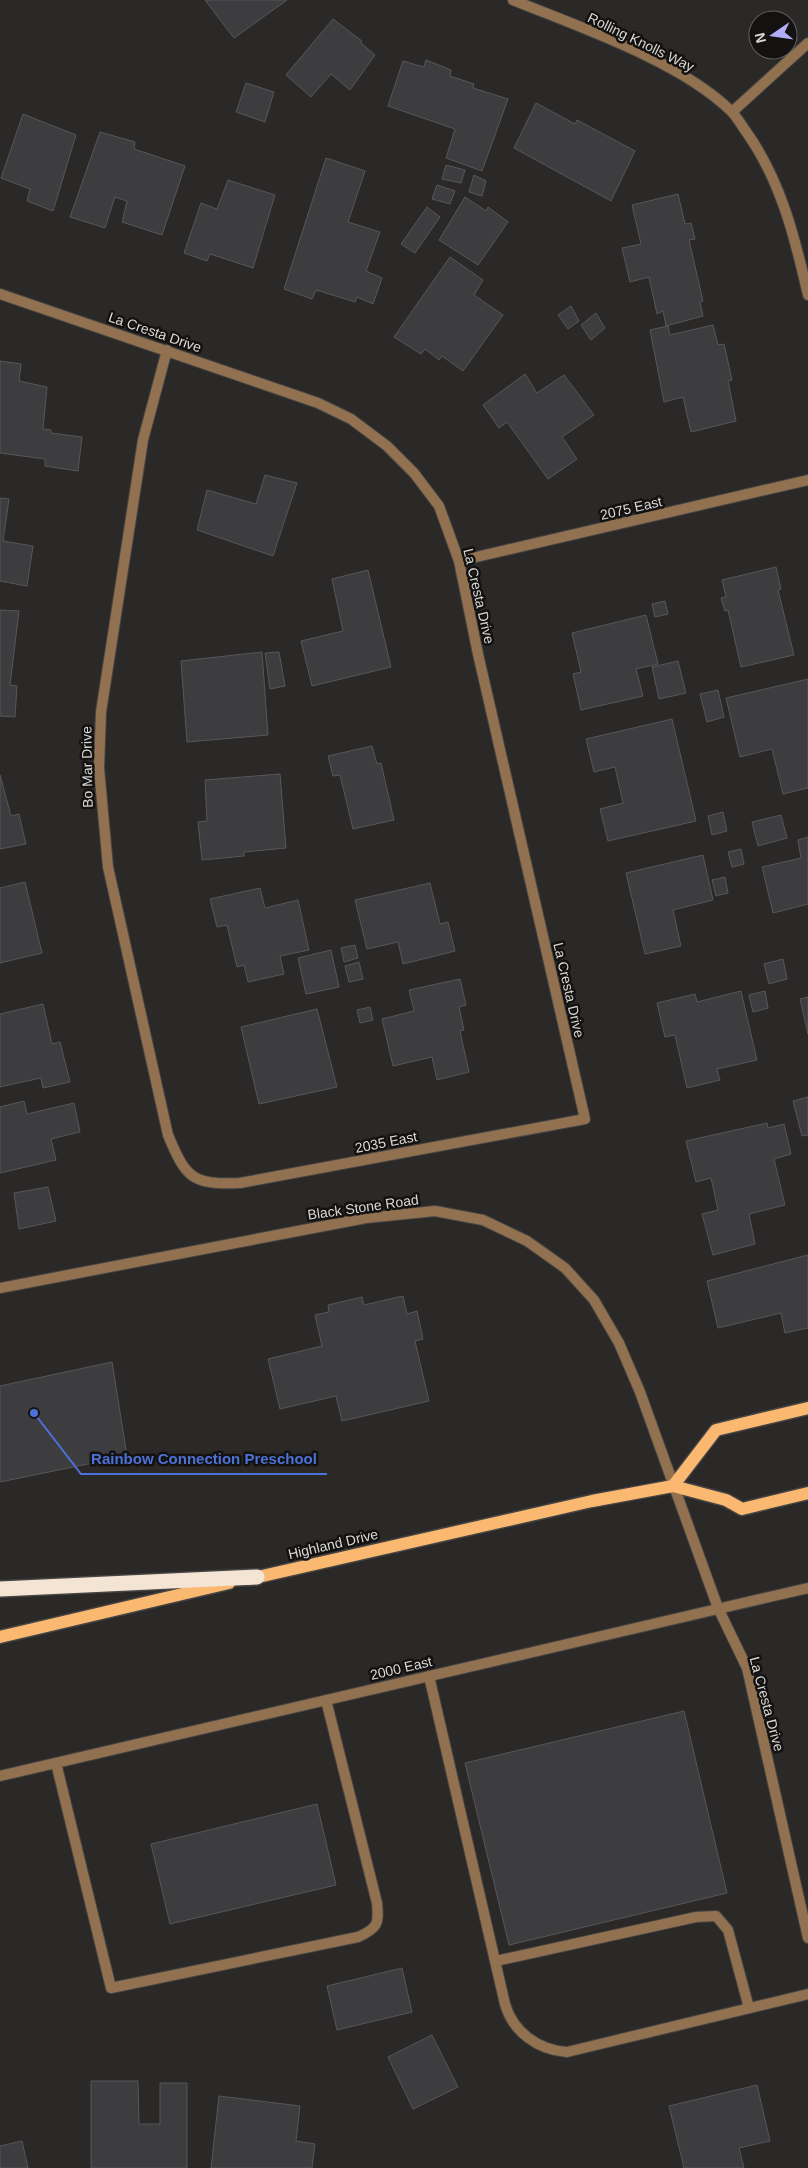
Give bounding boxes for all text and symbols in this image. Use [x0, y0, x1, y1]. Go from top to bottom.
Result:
street label: Rolling Knolls Way [585, 9, 697, 75]
north arrow [748, 10, 798, 60]
text: N [751, 31, 769, 45]
street label: La Cresta Drive [106, 309, 204, 355]
street label: 2075 East [598, 493, 664, 523]
street label: La Cresta Drive [460, 547, 498, 645]
street label: Bo Mar Drive [78, 726, 96, 808]
street label: La Cresta Drive [550, 941, 588, 1039]
street label: 2035 East [354, 1128, 419, 1156]
street label: Black Stone Road [306, 1191, 420, 1223]
callout: Rainbow Connection Preschool [81, 1444, 327, 1474]
text: Rainbow Connection Preschool [91, 1450, 317, 1467]
street label: Highland Drive [286, 1526, 380, 1562]
street label: 2000 East [368, 1653, 434, 1683]
street label: La Cresta Drive [747, 1655, 787, 1753]

